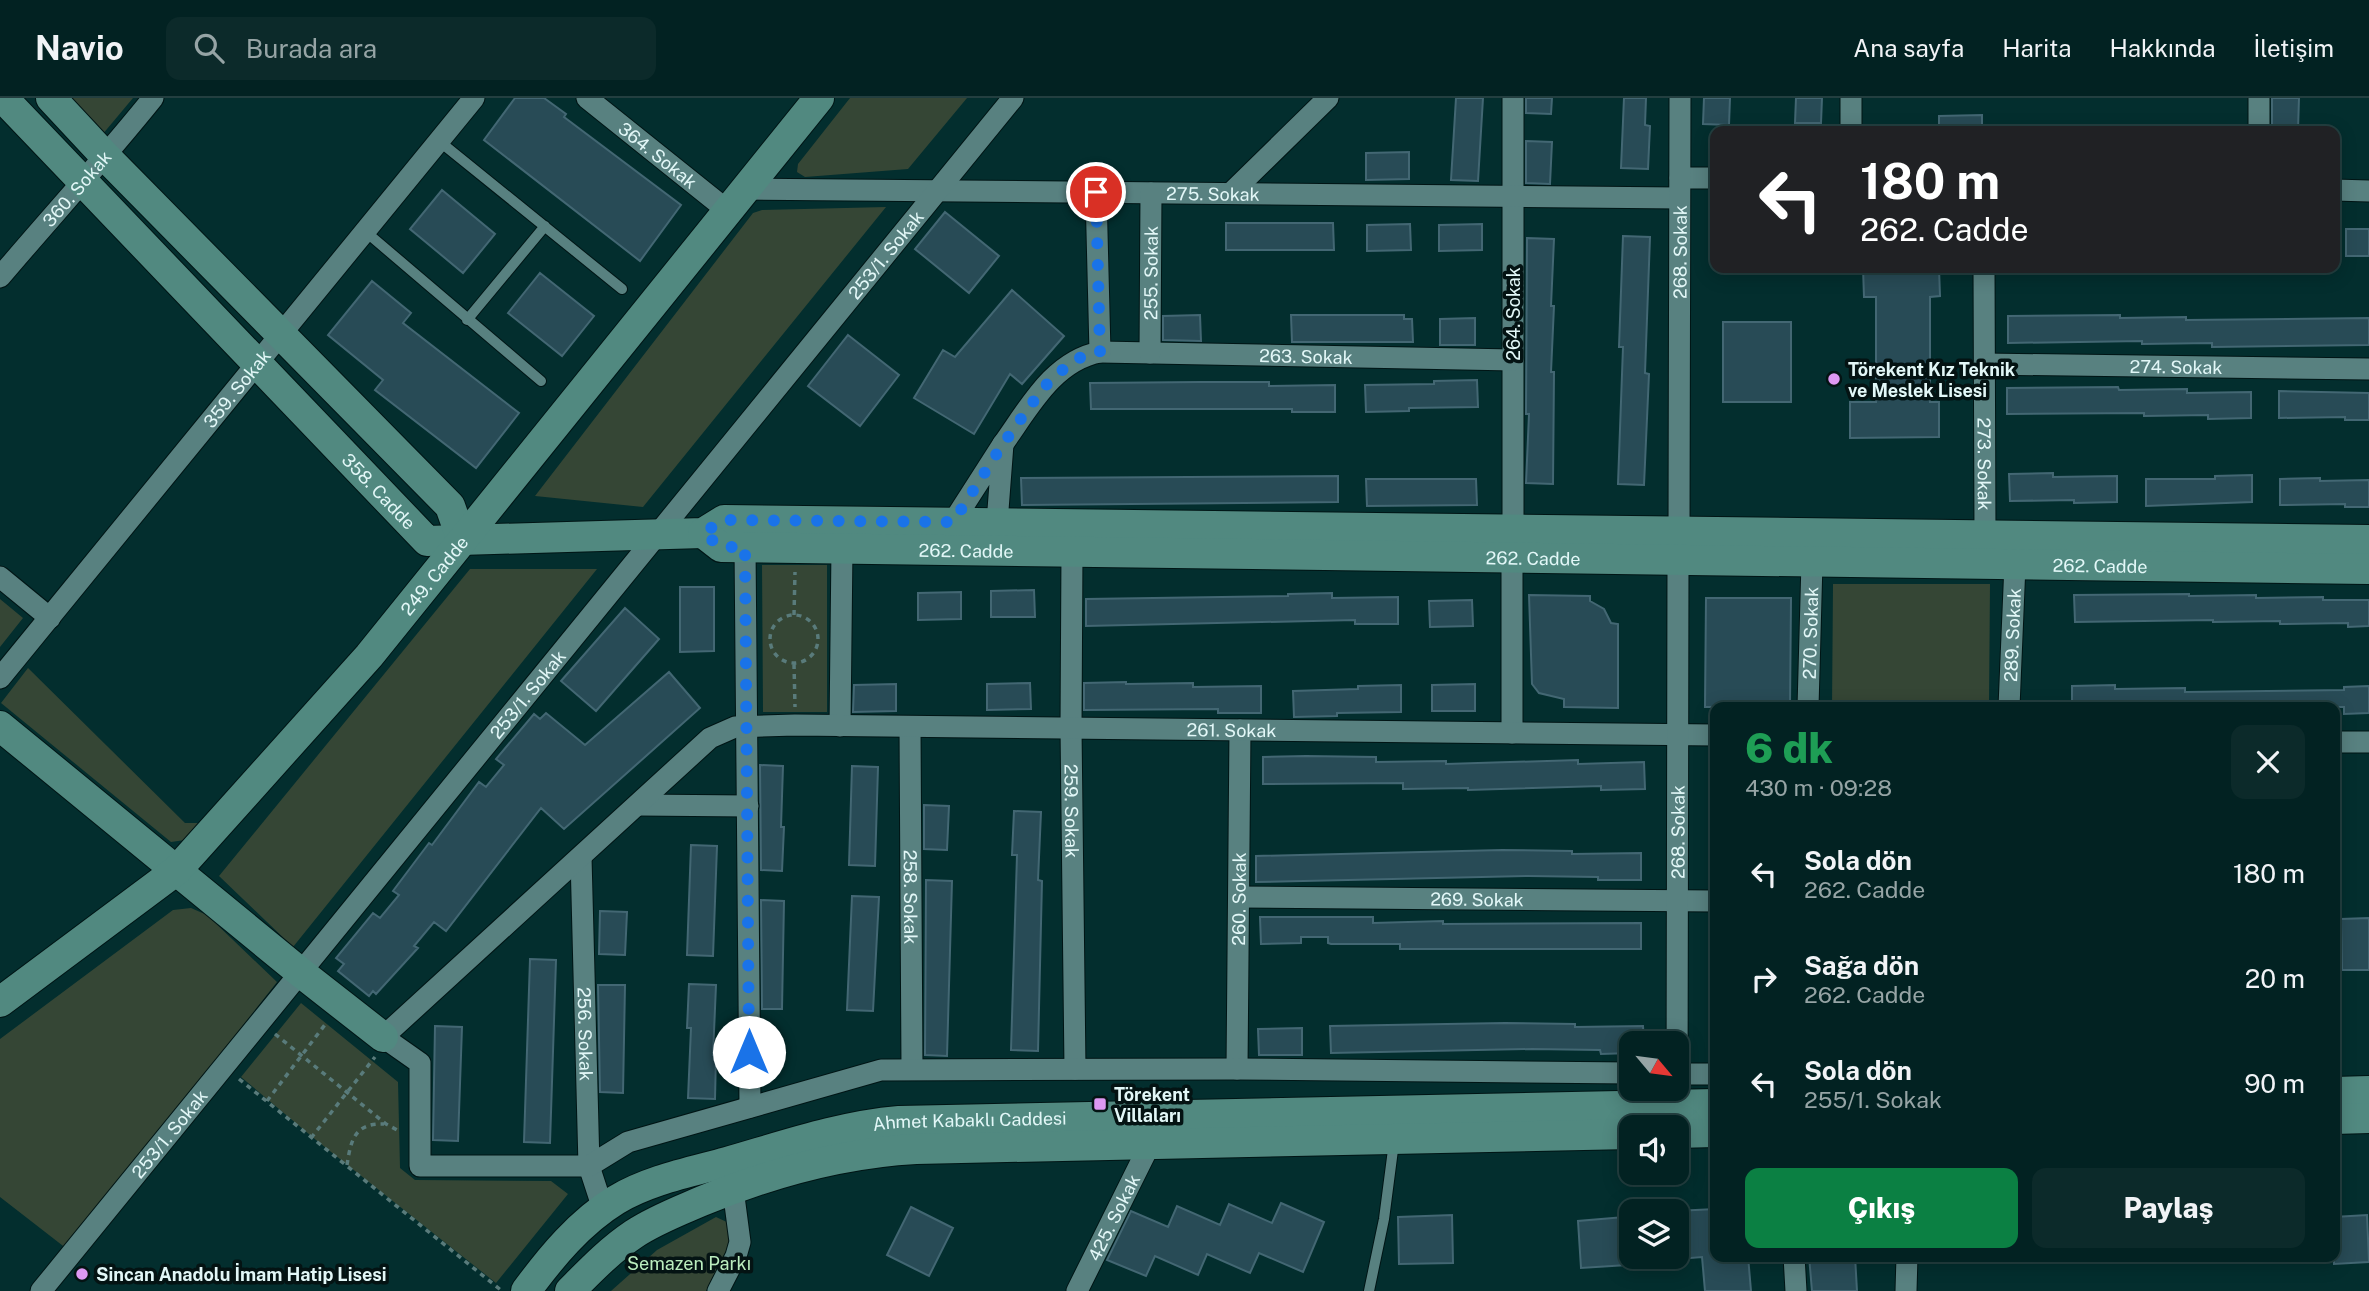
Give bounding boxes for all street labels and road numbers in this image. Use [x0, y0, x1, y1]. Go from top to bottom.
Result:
street label: 364. Sokak [615, 117, 701, 193]
street label: 360. Sokak [38, 146, 115, 231]
street label: 275. Sokak [1166, 183, 1260, 204]
street label: 268. Sokak [1669, 205, 1690, 299]
street label: 253/1. Sokak [843, 206, 928, 303]
street label: 255. Sokak [1140, 226, 1161, 320]
street label: 264. Sokak [1503, 267, 1524, 361]
street label: 359. Sokak [199, 345, 275, 432]
street label: 263. Sokak [1259, 345, 1353, 367]
street label: 274. Sokak [2129, 355, 2223, 378]
street label: 273. Sokak [1974, 417, 1995, 511]
street label: 358. Cadde [338, 449, 420, 533]
street label: 249. Cadde [396, 531, 472, 619]
street label: 262. Cadde [919, 539, 1014, 561]
street label: 262. Cadde [1486, 547, 1581, 569]
street label: 262. Cadde [2052, 554, 2148, 577]
street label: 270. Sokak [1798, 586, 1822, 680]
street label: 289. Sokak [2000, 588, 2024, 682]
street label: 253/1. Sokak [485, 646, 570, 742]
street label: 261. Sokak [1186, 719, 1276, 741]
street label: 259. Sokak [1061, 764, 1083, 858]
street label: 268. Sokak [1667, 785, 1688, 879]
street label: 258. Sokak [900, 850, 922, 944]
street label: 260. Sokak [1228, 852, 1249, 946]
street label: 269. Sokak [1430, 888, 1524, 910]
street label: 256. Sokak [574, 987, 597, 1081]
street label: 253/1. Sokak [127, 1085, 211, 1182]
street label: Ahmet Kabaklı Caddesi [871, 1107, 1067, 1135]
street label: 425. Sokak [1083, 1171, 1144, 1264]

